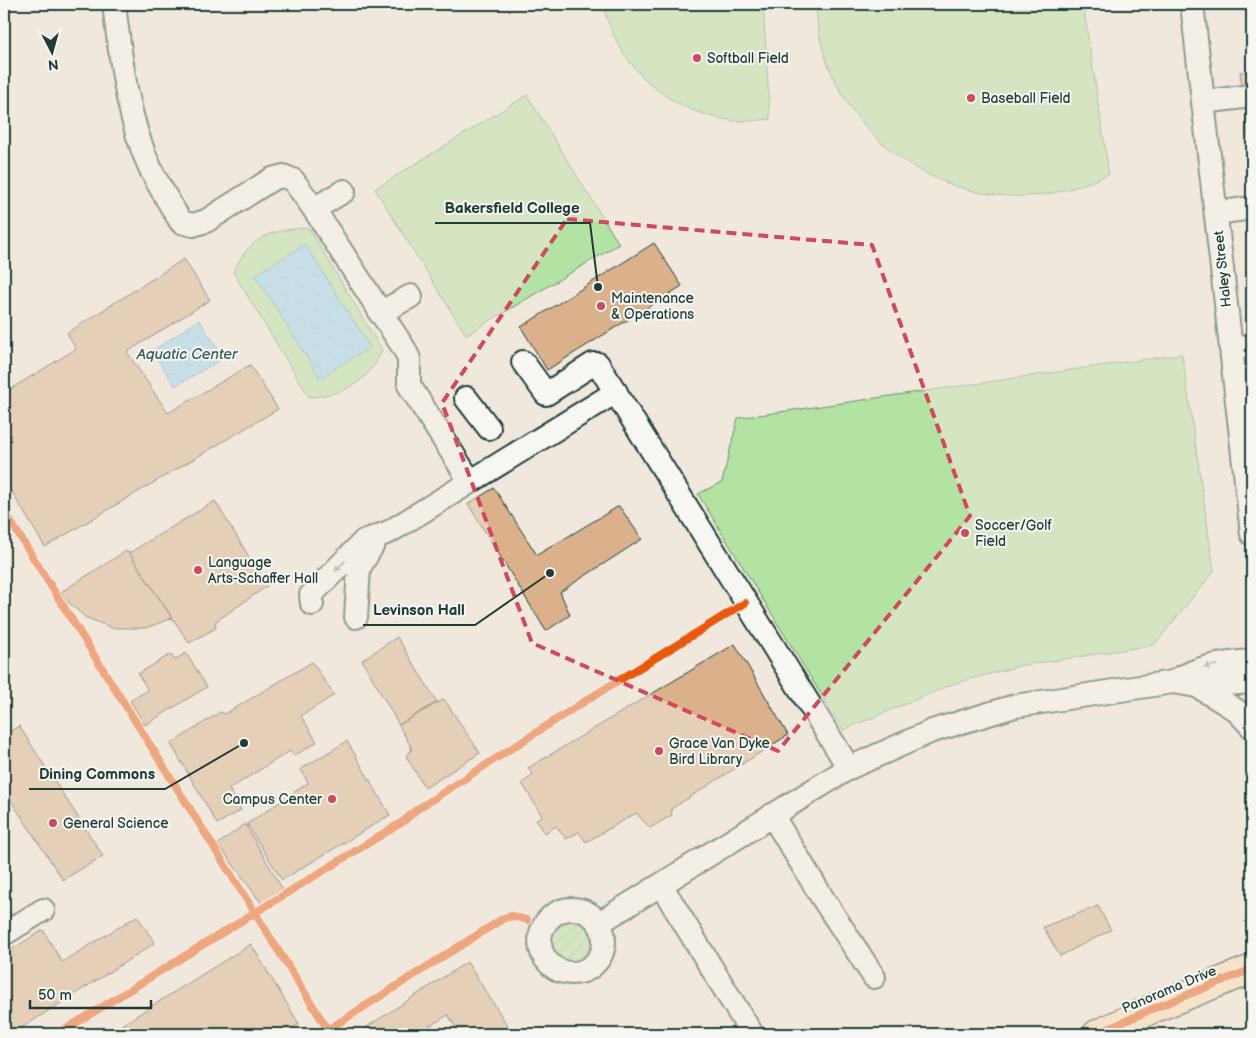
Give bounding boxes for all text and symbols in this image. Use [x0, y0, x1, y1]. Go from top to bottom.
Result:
north arrow [28, 28, 78, 78]
place label: Softball Field [707, 50, 789, 67]
marker: Softball Field [691, 52, 703, 64]
text: N [47, 55, 59, 73]
place label: Baseball Field [981, 90, 1071, 107]
marker: Baseball Field [965, 92, 977, 104]
callout: Bakersfield College [435, 193, 590, 223]
text: Bakersfield College [444, 199, 580, 218]
street label: Haley Street [1210, 229, 1235, 308]
place label: Maintenance & Operations [611, 290, 694, 323]
marker: Maintenance & Operations [595, 300, 607, 312]
water label: Aquatic Center [136, 345, 239, 364]
place label: Soccer/Golf Field [975, 517, 1052, 550]
marker: Soccer/Golf Field [959, 527, 971, 539]
place label: Language Arts-Schaffer Hall [208, 554, 318, 587]
one-way arrow [334, 560, 346, 572]
marker: Language Arts-Schaffer Hall [192, 564, 204, 576]
callout: Levinson Hall [363, 595, 475, 625]
text: Levinson Hall [373, 601, 465, 620]
one-way arrow [1204, 662, 1219, 670]
place label: Grace Van Dyke Bird Library [669, 735, 770, 768]
marker: Grace Van Dyke Bird Library [653, 745, 665, 757]
callout: Dining Commons [29, 759, 165, 789]
text: Dining Commons [39, 765, 155, 784]
place label: Campus Center [223, 791, 323, 808]
marker: Campus Center [326, 793, 338, 805]
place label: General Science [63, 815, 168, 832]
marker: General Science [47, 817, 59, 829]
street label: Panorama Drive [1119, 962, 1219, 1017]
scale bar [30, 978, 151, 1010]
text: 50 m [38, 986, 72, 1005]

